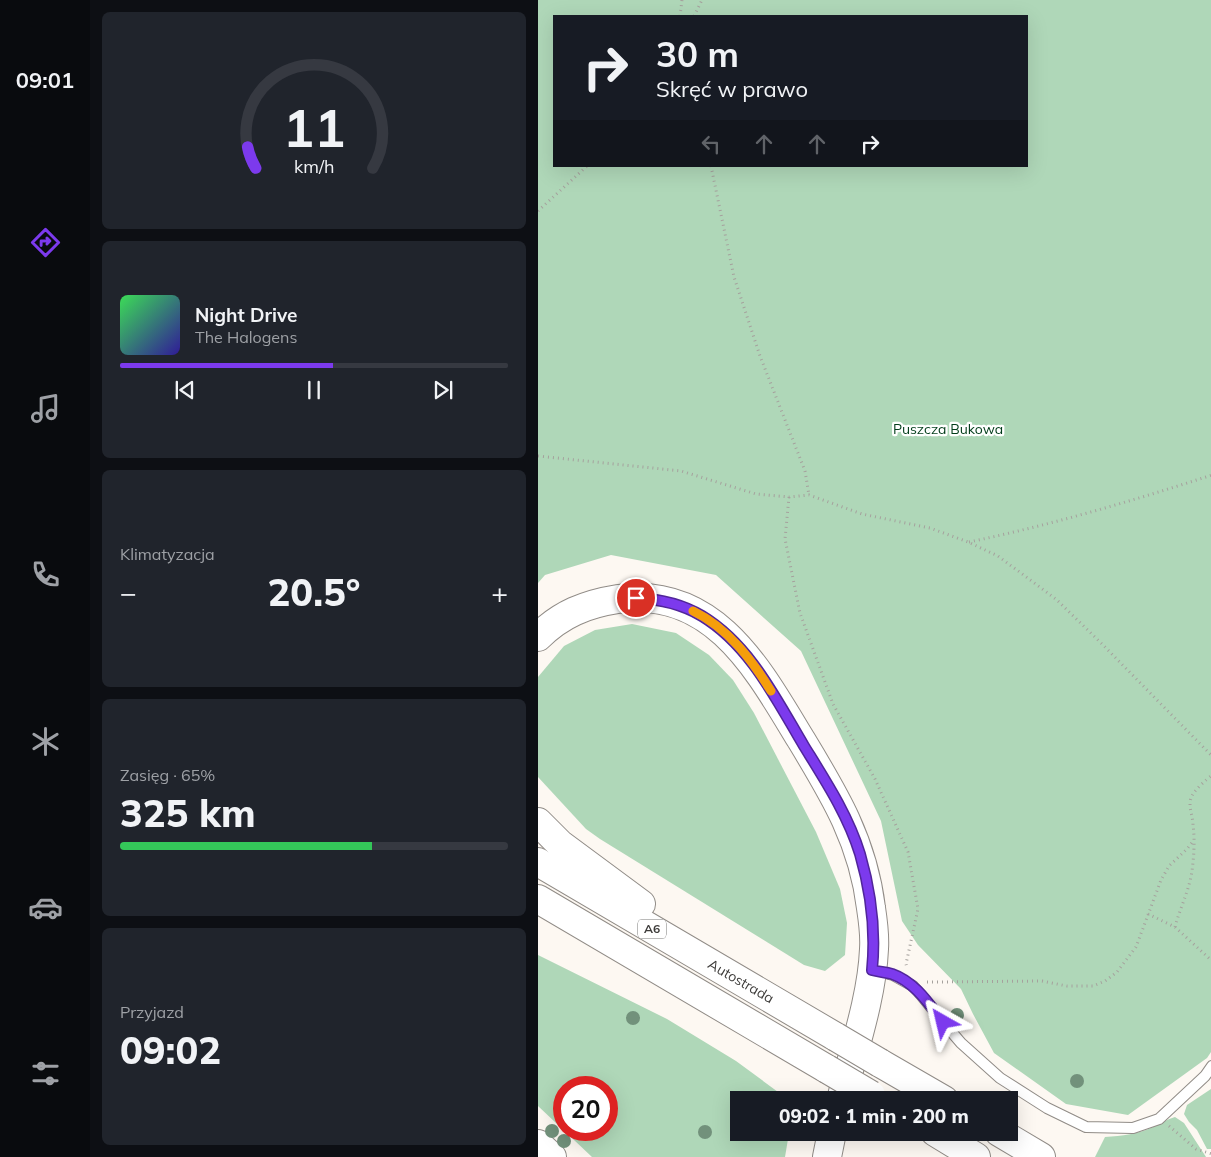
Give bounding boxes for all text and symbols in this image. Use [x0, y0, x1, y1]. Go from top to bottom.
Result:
text: 30 m [656, 32, 739, 76]
icon: right [573, 35, 638, 100]
text: 09:01 [16, 66, 74, 94]
text: Skręć w prawo [656, 75, 808, 103]
text: 11 [283, 95, 345, 160]
icon: left [697, 130, 725, 158]
icon: ahead [750, 130, 778, 158]
icon: ahead [803, 130, 831, 158]
icon: right [856, 130, 884, 158]
text: km/h [294, 155, 334, 177]
icon: directions [28, 225, 63, 260]
text: Night Drive [195, 303, 297, 327]
text: The Halogens [195, 327, 297, 347]
icon: previous [171, 376, 199, 404]
icon: pause [300, 376, 328, 404]
icon: next [429, 376, 457, 404]
icon: music [28, 391, 63, 426]
park label: Puszcza Bukowa [893, 420, 1003, 438]
text: Klimatyzacja [120, 544, 215, 564]
icon: phone [28, 557, 63, 592]
text: 20.5° [268, 568, 360, 616]
text: − [120, 575, 137, 610]
text: + [491, 575, 508, 610]
pin [615, 577, 657, 619]
icon: arrive [622, 584, 650, 612]
icon: climate [28, 724, 63, 759]
text: Zasięg · 65% [120, 765, 215, 785]
text: 325 km [120, 789, 256, 837]
icon: car [28, 890, 63, 925]
road number: A6 [638, 920, 666, 939]
street label: Autostrada [705, 955, 777, 1007]
position arrow [916, 995, 968, 1047]
text: Przyjazd [120, 1002, 184, 1022]
text: 09:02 [120, 1026, 221, 1074]
icon: filters [28, 1056, 63, 1091]
speed limit sign: 20 [553, 1076, 618, 1141]
text: 09:02 · 1 min · 200 m [779, 1104, 969, 1128]

